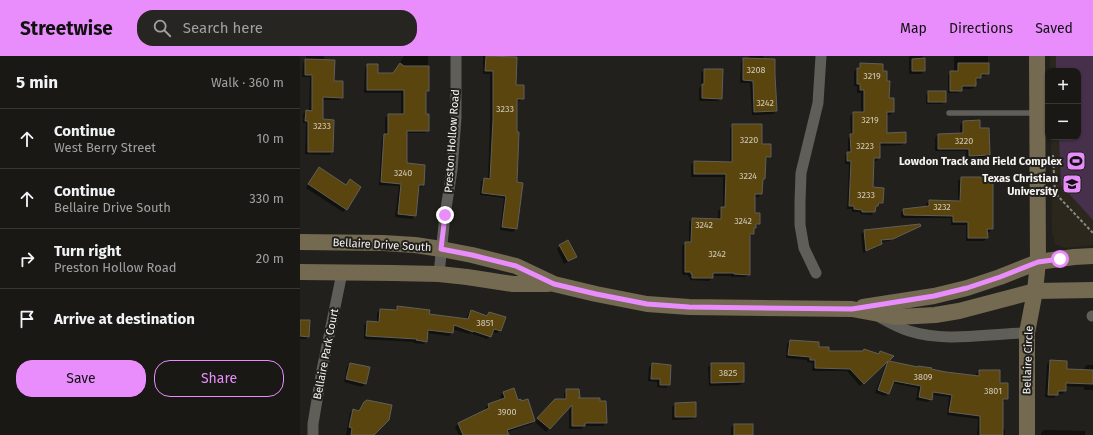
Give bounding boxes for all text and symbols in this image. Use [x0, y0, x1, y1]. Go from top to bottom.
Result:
search box [137, 10, 417, 46]
text: Streetwise [20, 17, 113, 40]
icon: search [151, 17, 173, 39]
text: Search here [183, 19, 263, 37]
text: Map [900, 20, 927, 37]
text: Directions [949, 20, 1013, 37]
text: Saved [1035, 20, 1073, 37]
house number: 3208 [747, 65, 765, 75]
map controls [1045, 68, 1081, 140]
button: + [1045, 68, 1081, 104]
house number: 3219 [863, 71, 881, 81]
text: 5 min [16, 72, 58, 93]
text: Walk · 360 m [211, 75, 284, 90]
street label: Preston Hollow Road [442, 89, 462, 193]
house number: 3242 [756, 98, 774, 108]
house number: 3233 [496, 104, 514, 114]
button: − [1045, 104, 1081, 140]
house number: 3219 [861, 115, 879, 125]
house number: 3233 [313, 121, 331, 131]
text: Continue [54, 122, 115, 140]
icon: ahead [16, 128, 38, 150]
text: 10 m [257, 131, 284, 146]
house number: 3220 [740, 135, 758, 145]
house number: 3220 [955, 136, 973, 146]
text: West Berry Street [54, 140, 156, 155]
house number: 3223 [856, 141, 874, 151]
sports icon: Lowdon Track and Field Complex [1065, 150, 1087, 172]
place label: Lowdon Track and Field Complex [899, 155, 1062, 168]
house number: 3240 [394, 168, 412, 178]
house number: 3224 [739, 171, 757, 181]
place label: Texas Christian University [982, 172, 1058, 198]
school or university icon: Texas Christian University [1061, 173, 1083, 195]
text: Continue [54, 182, 115, 200]
icon: ahead [16, 188, 38, 210]
house number: 3233 [857, 190, 875, 200]
text: 330 m [249, 191, 284, 206]
text: Bellaire Drive South [54, 200, 171, 215]
house number: 3232 [933, 202, 951, 212]
route end [436, 206, 454, 224]
house number: 3242 [734, 216, 752, 226]
house number: 3242 [695, 220, 713, 230]
street label: Bellaire Drive South [332, 236, 432, 254]
text: Turn right [54, 242, 121, 260]
icon: right [16, 248, 38, 270]
house number: 3242 [708, 249, 726, 259]
route start [1051, 250, 1069, 268]
text: 20 m [256, 251, 284, 266]
text: Preston Hollow Road [54, 260, 177, 275]
street label: Bellaire Park Court [311, 307, 341, 401]
icon: arrive [16, 308, 38, 330]
text: Arrive at destination [54, 310, 195, 328]
house number: 3851 [476, 318, 494, 328]
street label: Bellaire Circle [1020, 325, 1036, 395]
button: Save [16, 360, 146, 397]
button: Share [154, 360, 284, 397]
house number: 3825 [719, 368, 738, 378]
house number: 3809 [913, 372, 933, 382]
house number: 3801 [984, 386, 1002, 396]
house number: 3900 [497, 407, 517, 417]

